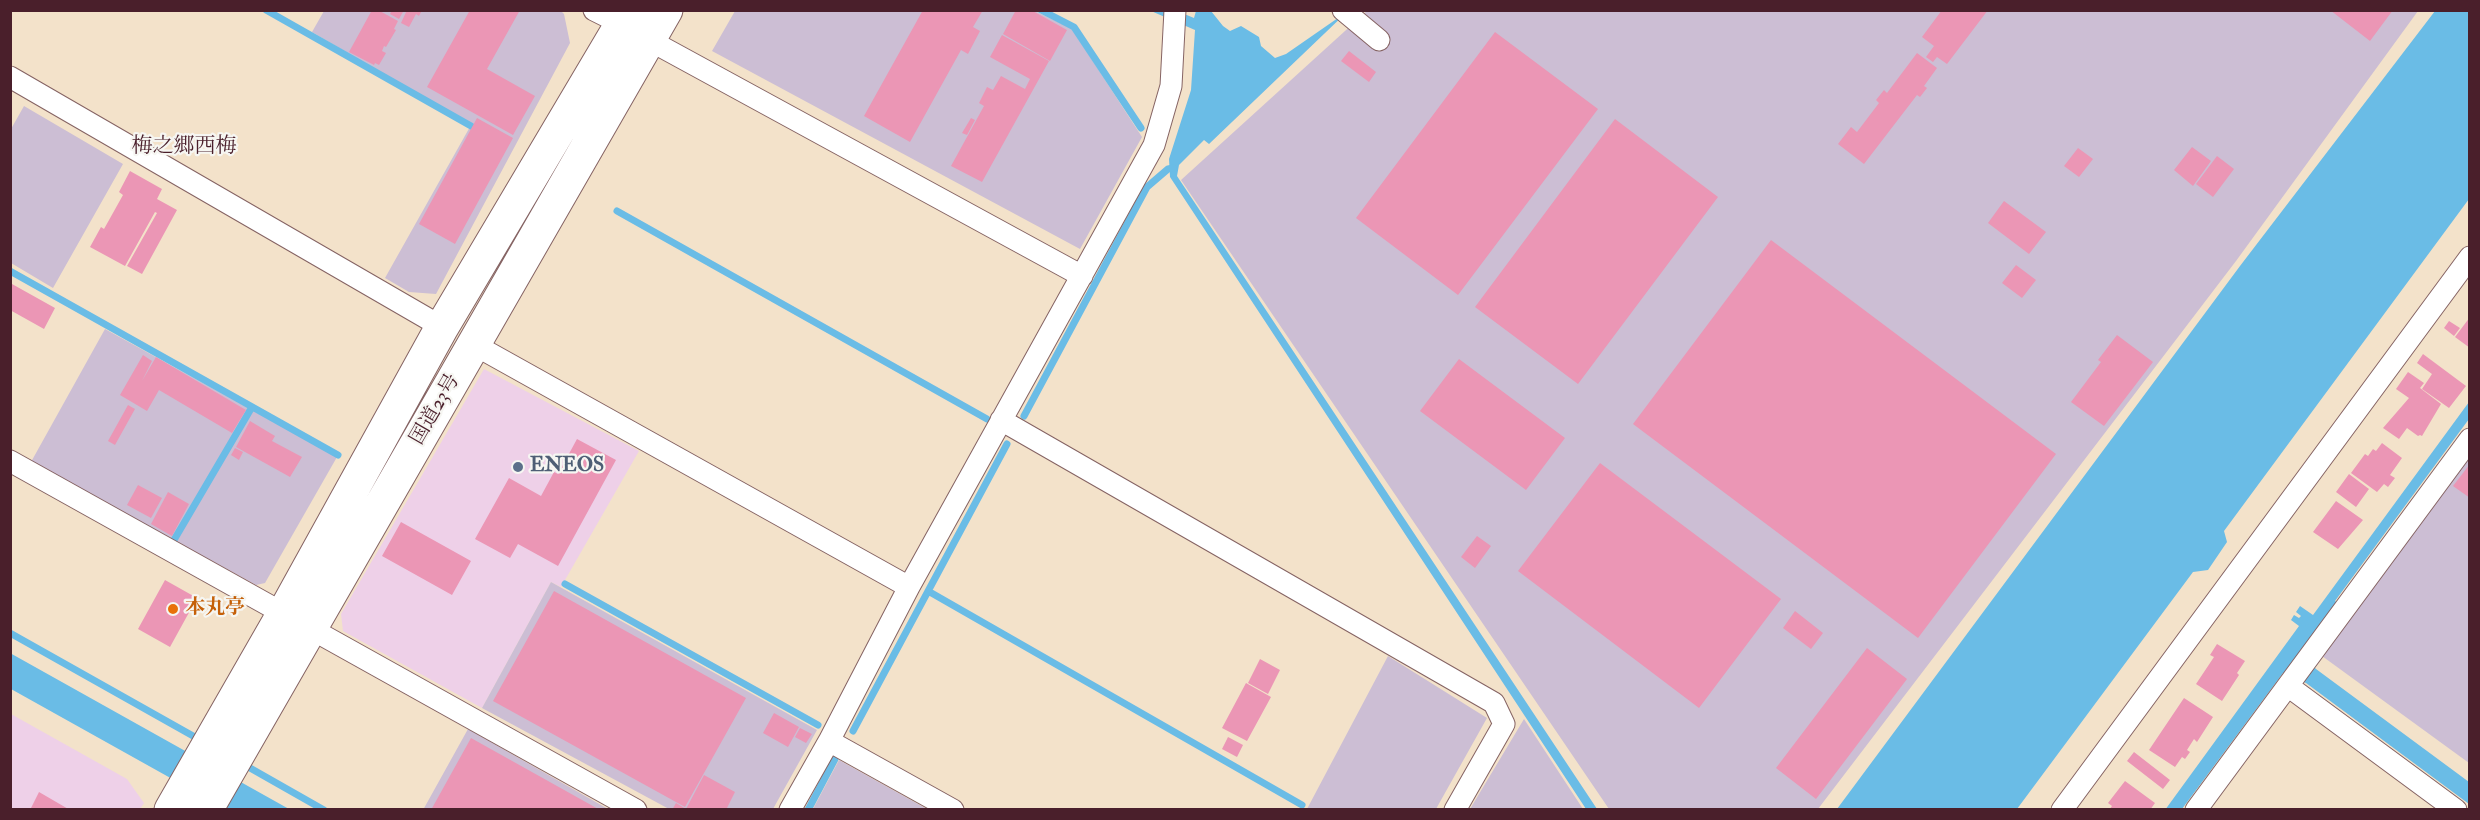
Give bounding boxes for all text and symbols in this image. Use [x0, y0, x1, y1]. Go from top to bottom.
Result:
district label: 梅之郷西梅 [132, 134, 236, 160]
street label: 国道23号 [406, 370, 466, 450]
place label: ENEOS [530, 455, 604, 479]
marker: ENEOS [511, 460, 525, 474]
place label: 本丸亭 [185, 597, 245, 621]
marker: 本丸亭 [166, 602, 180, 616]

